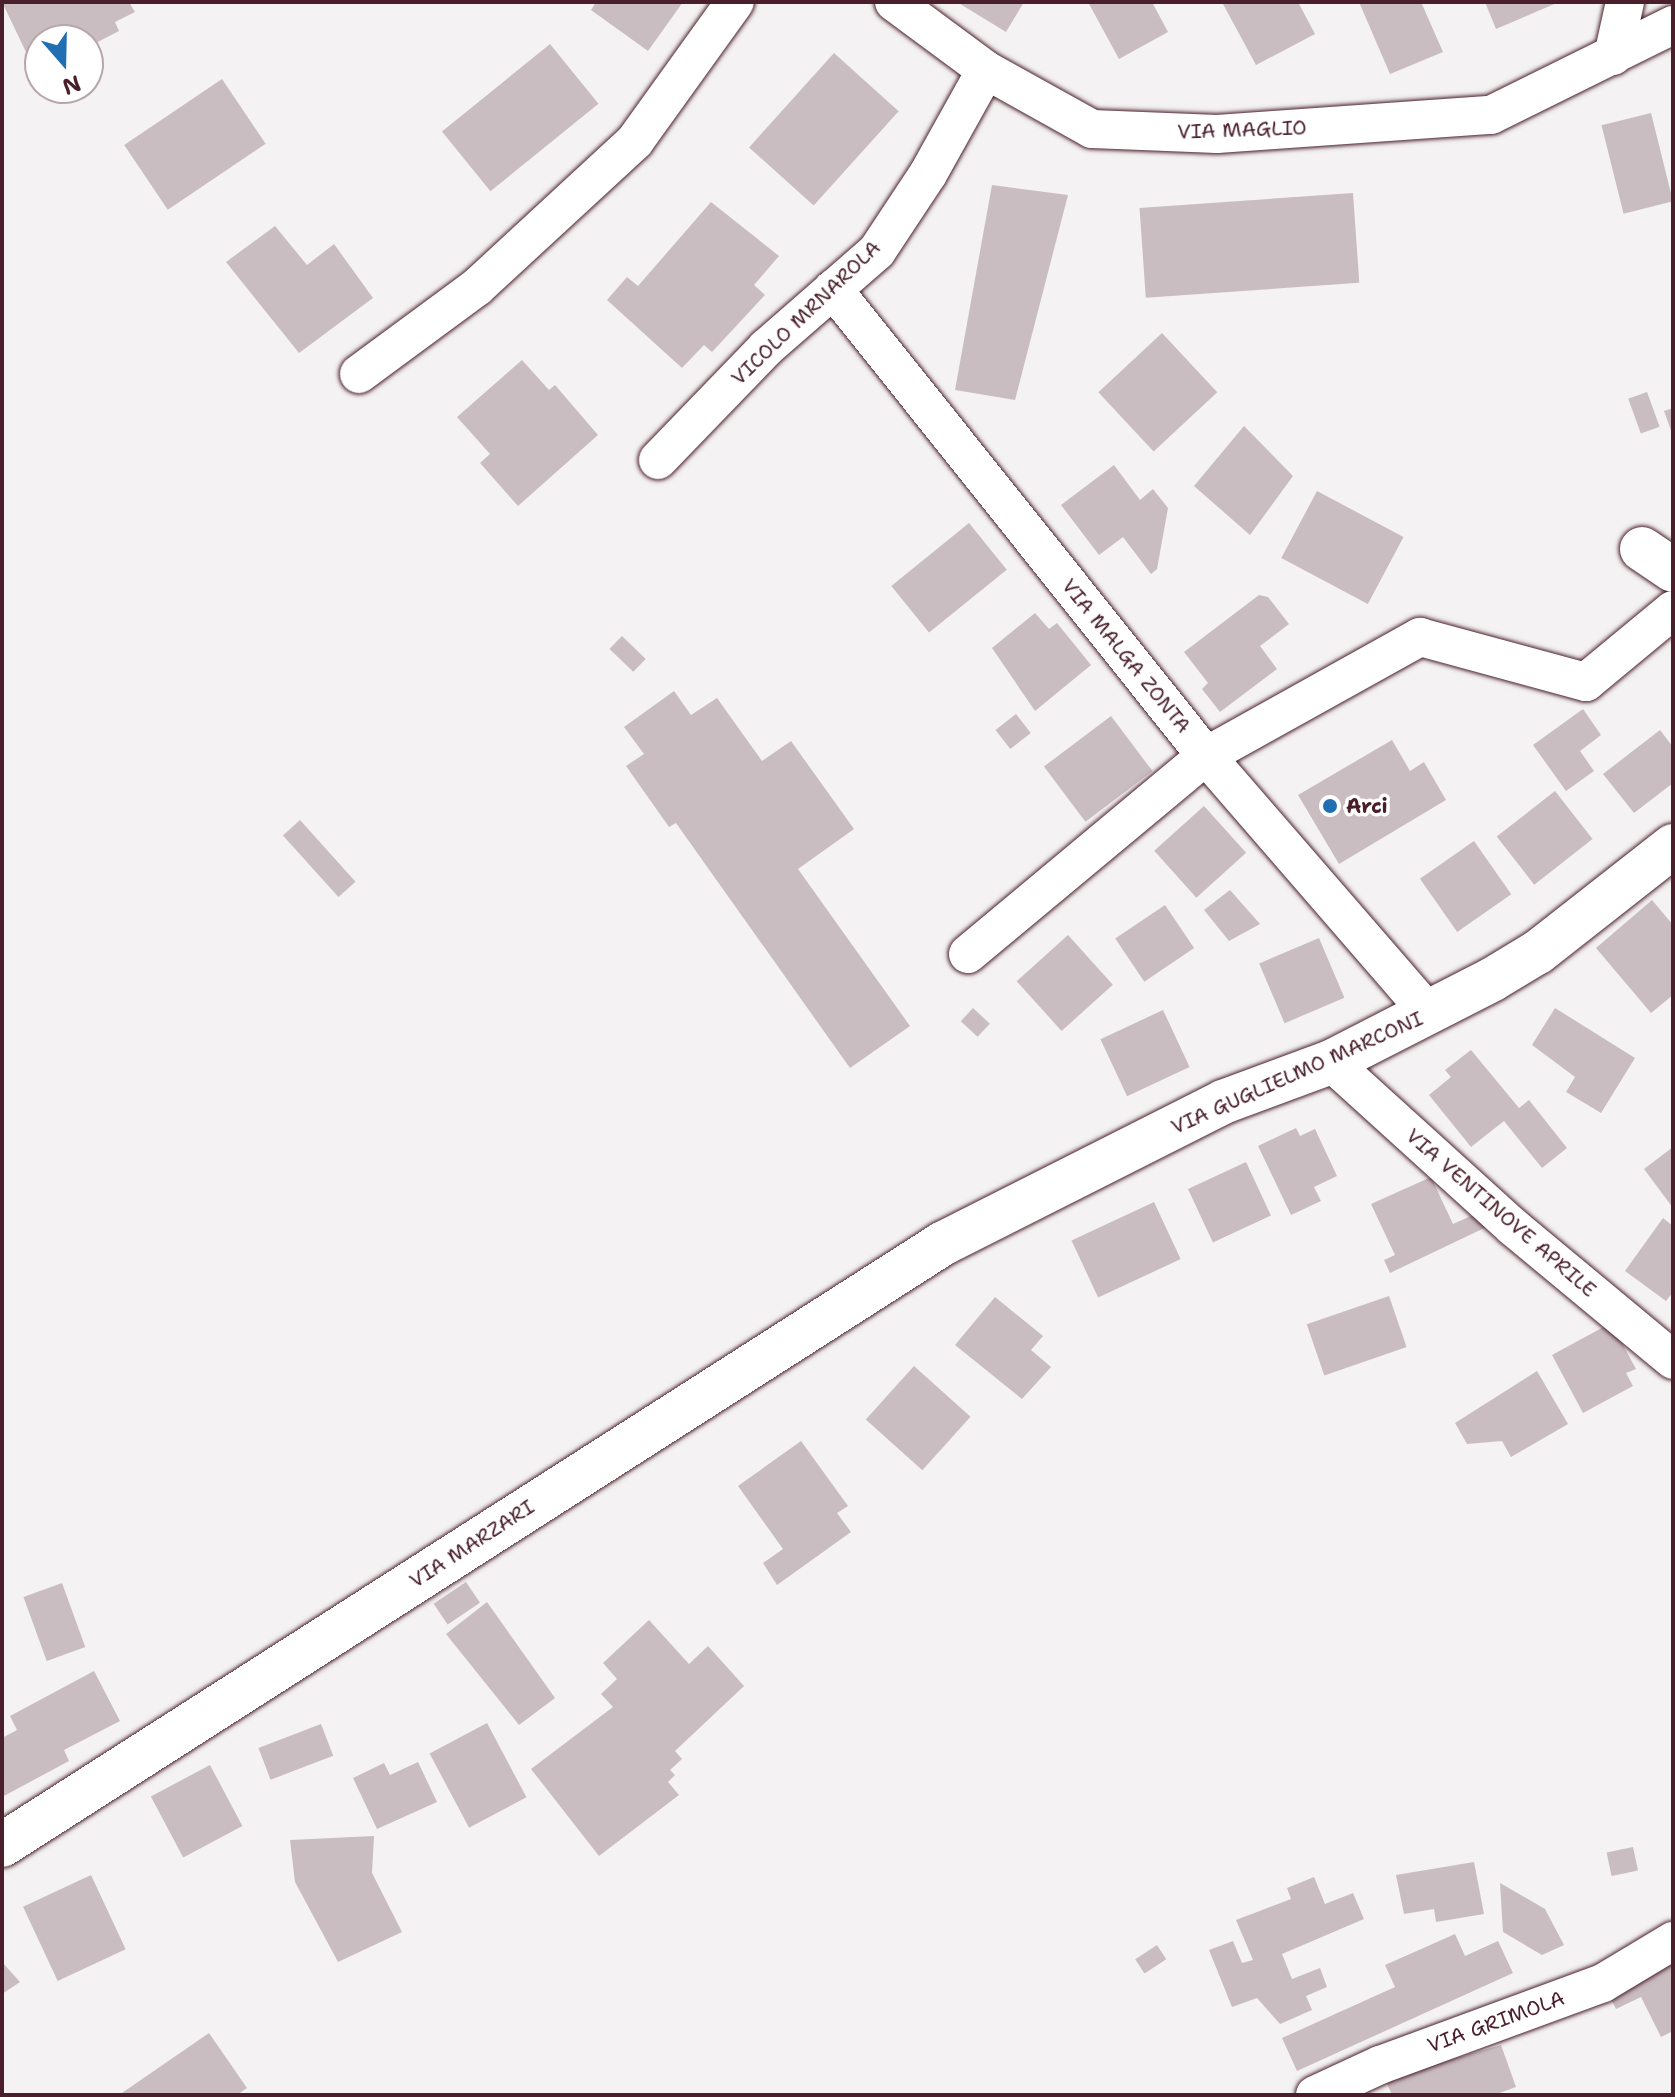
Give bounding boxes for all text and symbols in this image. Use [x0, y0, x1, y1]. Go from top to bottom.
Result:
north arrow [24, 24, 104, 104]
text: N [59, 69, 85, 102]
street label: VIA MAGLIO [1177, 116, 1307, 144]
street label: VICOLO MRNAROLA [726, 236, 886, 390]
street label: VIA MALGA ZONTA [1056, 574, 1196, 738]
place label: Arci [1346, 794, 1388, 818]
marker: Arci [1321, 797, 1339, 815]
street label: VIA GUGLIELMO MARCONI [1167, 1007, 1427, 1139]
street label: VIA VENTINOVE APRILE [1401, 1124, 1601, 1302]
street label: VIA MARZARI [405, 1495, 539, 1593]
street label: VIA GRIMOLA [1424, 1986, 1568, 2058]

